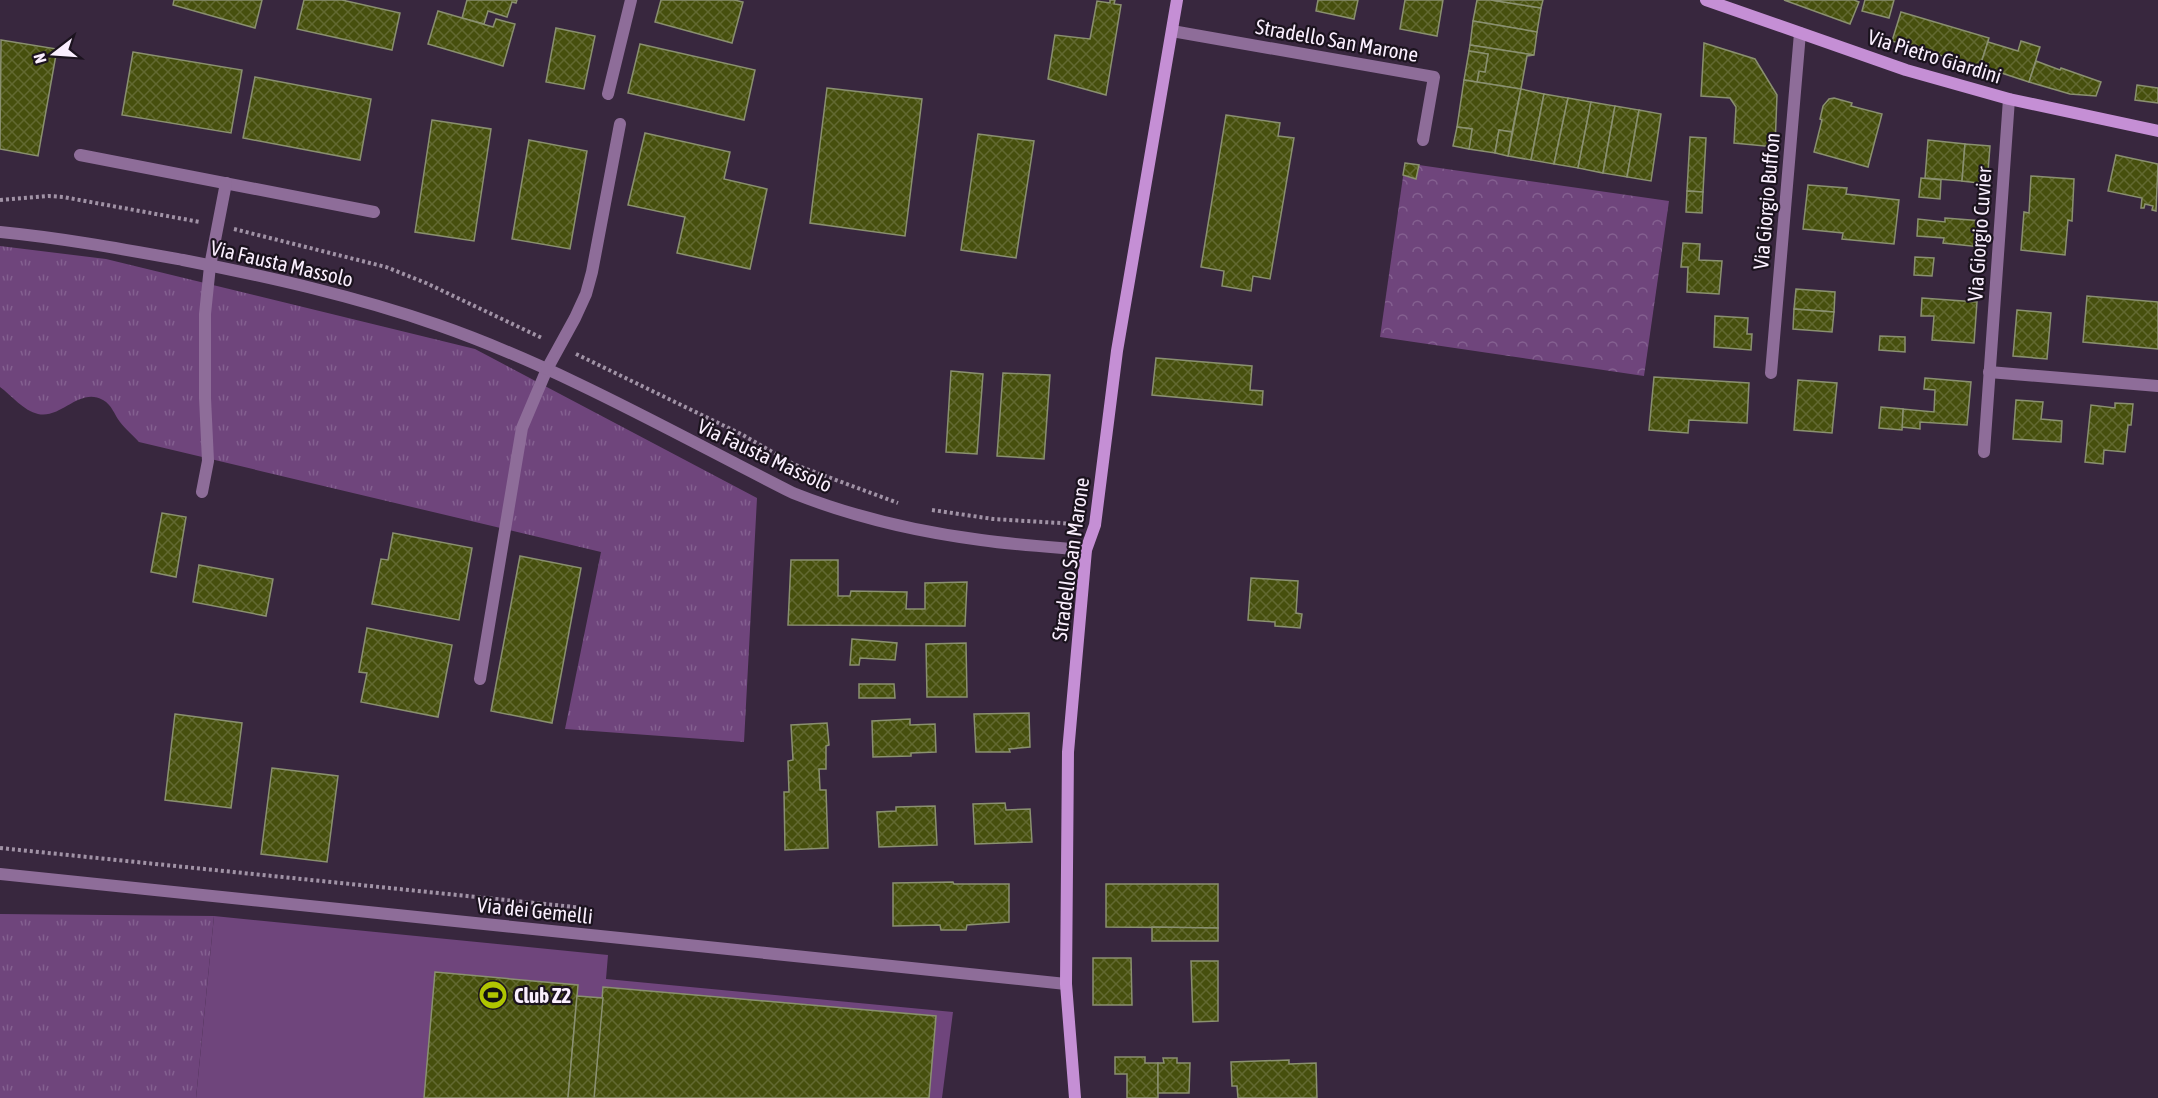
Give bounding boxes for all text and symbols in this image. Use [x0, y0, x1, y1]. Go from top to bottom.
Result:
street label: Stradello San Marone [1254, 14, 1420, 66]
north arrow [24, 24, 84, 84]
street label: Via Pietro Giardini [1865, 24, 2005, 88]
text: N [30, 51, 50, 66]
street label: Via Giorgio Buffon [1748, 132, 1784, 270]
street label: Via Giorgio Cuvier [1962, 165, 1996, 302]
street label: Via Fausta Massolo [208, 235, 356, 291]
street label: Via Fausta Massolo [694, 413, 836, 497]
street label: Stradello San Marone [1047, 476, 1093, 642]
street label: Via dei Gemelli [476, 892, 594, 928]
sports icon: Club Z2 [477, 979, 509, 1011]
place label: Club Z2 [514, 983, 571, 1007]

